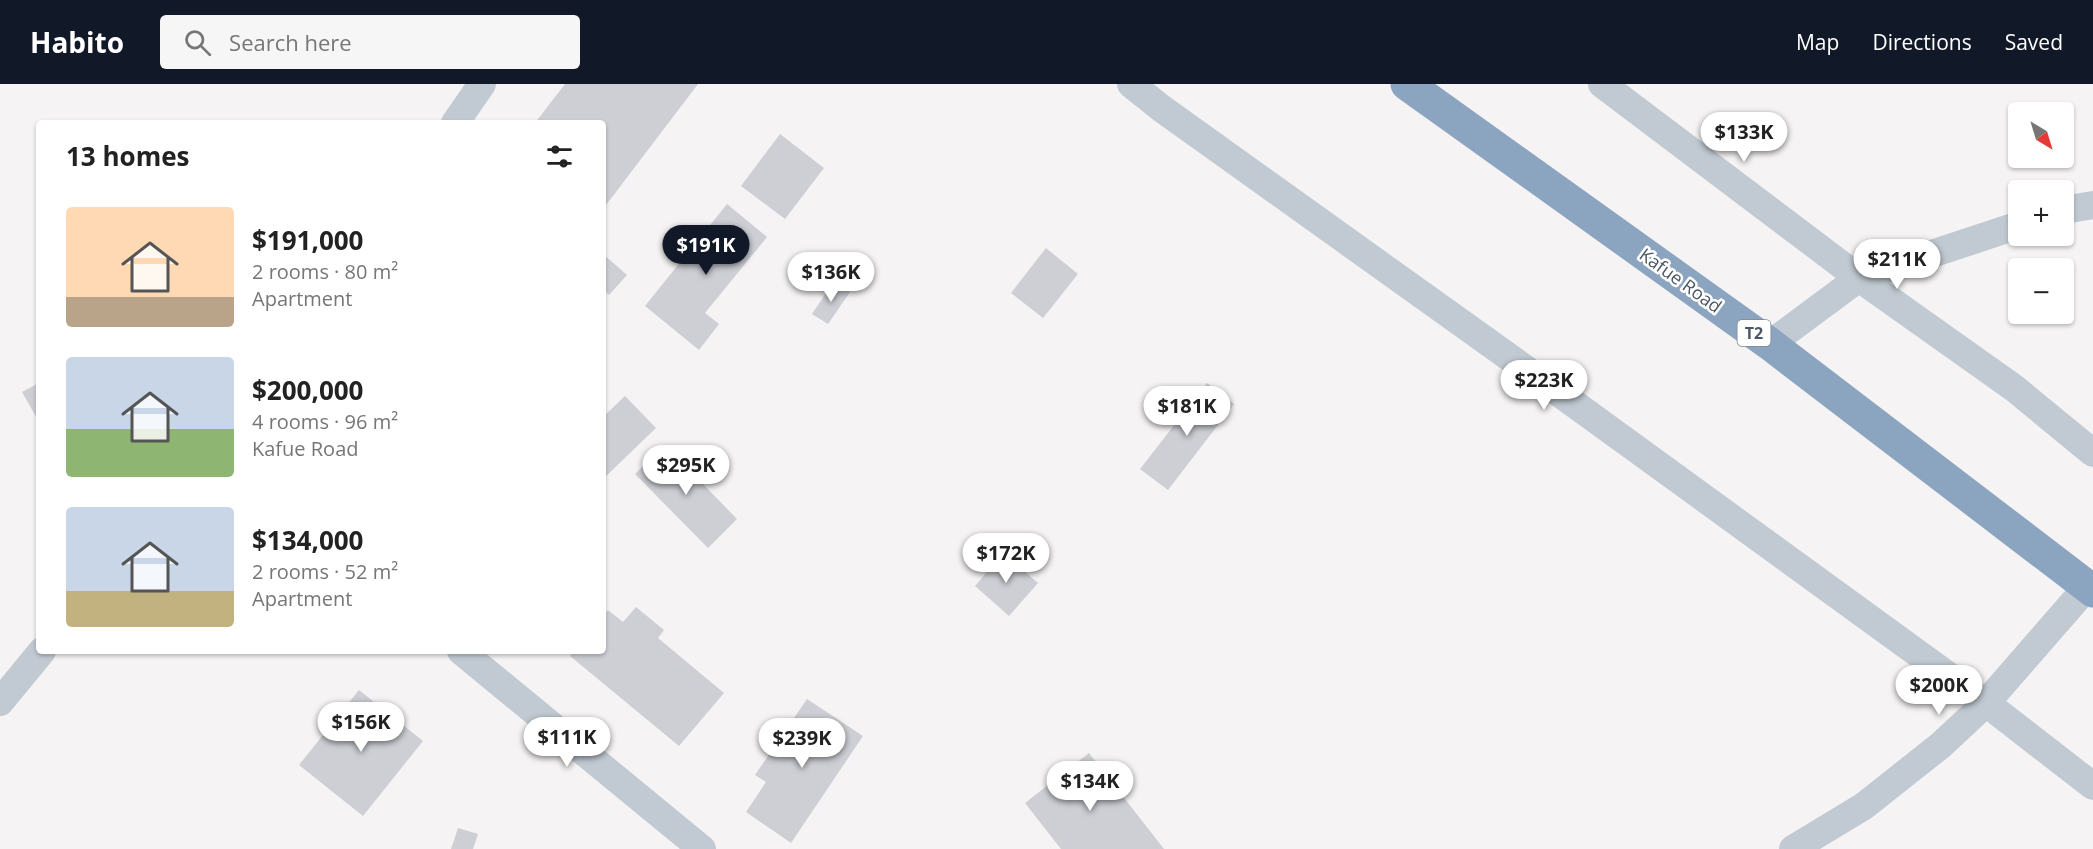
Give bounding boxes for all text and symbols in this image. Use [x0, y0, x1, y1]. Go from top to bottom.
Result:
search box [160, 15, 580, 69]
text: Habito [30, 23, 124, 61]
icon: search [181, 26, 214, 59]
text: Search here [229, 27, 352, 57]
text: Map [1796, 28, 1839, 56]
text: Directions [1872, 28, 1972, 56]
text: Saved [2005, 28, 2063, 56]
north arrow [2008, 102, 2074, 168]
map controls [2008, 102, 2074, 324]
pin: $133K [1702, 112, 1786, 163]
text: $133K [1714, 118, 1774, 145]
text: 13 homes [66, 138, 190, 174]
icon: filters [543, 140, 576, 173]
button: + [2008, 180, 2074, 246]
text: $191,000 [252, 222, 363, 258]
pin: $191K [664, 225, 748, 276]
icon: home [114, 231, 186, 303]
text: $191K [676, 231, 736, 258]
pin: $211K [1855, 239, 1939, 290]
street label: Kafue Road [1635, 242, 1727, 318]
text: $211K [1867, 245, 1927, 272]
pin: $136K [789, 252, 873, 303]
text: 2 rooms · 80 m² [252, 258, 398, 285]
text: $136K [801, 258, 861, 285]
button: − [2008, 258, 2074, 324]
text: Apartment [252, 285, 352, 312]
road number: T2 [1738, 320, 1770, 346]
pin: $223K [1502, 360, 1586, 411]
text: $223K [1514, 366, 1574, 393]
text: $200,000 [252, 372, 363, 408]
icon: home [114, 381, 186, 453]
pin: $181K [1145, 386, 1229, 437]
text: $181K [1157, 392, 1217, 419]
text: 4 rooms · 96 m² [252, 408, 398, 435]
text: Kafue Road [252, 435, 359, 462]
pin: $295K [644, 445, 728, 496]
text: $295K [656, 451, 716, 478]
text: $134,000 [252, 522, 363, 558]
icon: home [114, 531, 186, 603]
pin: $172K [964, 533, 1048, 584]
text: $172K [976, 539, 1036, 566]
text: 2 rooms · 52 m² [252, 558, 398, 585]
text: Apartment [252, 585, 352, 612]
pin: $200K [1897, 665, 1981, 716]
text: $200K [1909, 671, 1969, 698]
pin: $156K [319, 702, 403, 753]
text: $156K [331, 708, 391, 735]
pin: $111K [525, 717, 609, 768]
pin: $239K [760, 718, 844, 769]
text: $111K [537, 723, 597, 750]
text: $239K [772, 724, 832, 751]
pin: $134K [1048, 761, 1132, 812]
text: $134K [1060, 767, 1120, 794]

